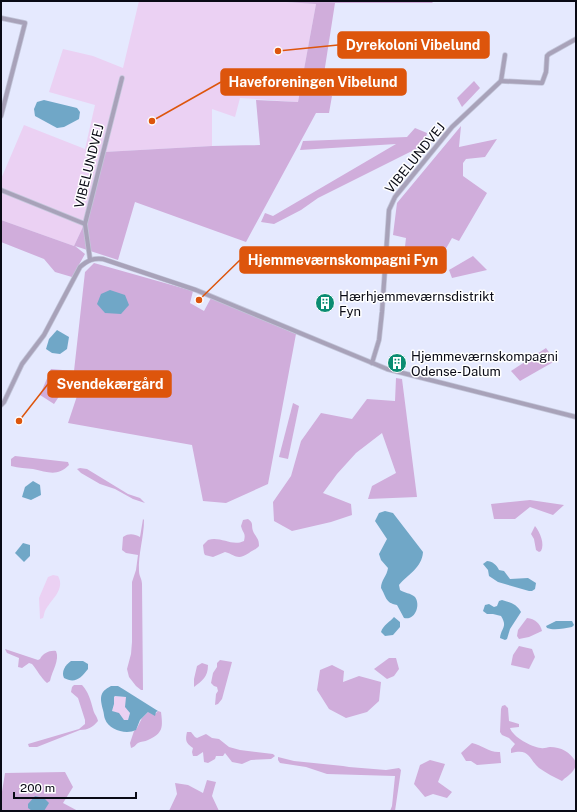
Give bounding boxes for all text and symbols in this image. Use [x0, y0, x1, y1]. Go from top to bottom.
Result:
callout: Dyrekoloni Vibelund [338, 32, 489, 58]
text: Dyrekoloni Vibelund [346, 37, 480, 53]
callout: Haveforeningen Vibelund [221, 69, 406, 95]
text: Haveforeningen Vibelund [229, 74, 397, 90]
street label: VIBELUNDVEJ [382, 120, 448, 196]
street label: VIBELUNDVEJ [71, 122, 107, 210]
callout: Hjemmeværnskompagni Fyn [240, 247, 446, 273]
text: Hjemmeværnskompagni Fyn [248, 252, 438, 268]
place label: Hærhjemmeværnsdistrikt Fyn [339, 289, 494, 319]
building icon: Hærhjemmeværnsdistrikt Fyn [314, 292, 336, 314]
place label: Hjemmeværnskompagni Odense-Dalum [411, 349, 558, 379]
building icon: Hjemmeværnskompagni Odense-Dalum [386, 352, 408, 374]
callout: Svendekærgård [48, 371, 171, 397]
text: Svendekærgård [57, 376, 163, 392]
scale bar [14, 774, 136, 800]
text: 200 m [20, 781, 55, 795]

